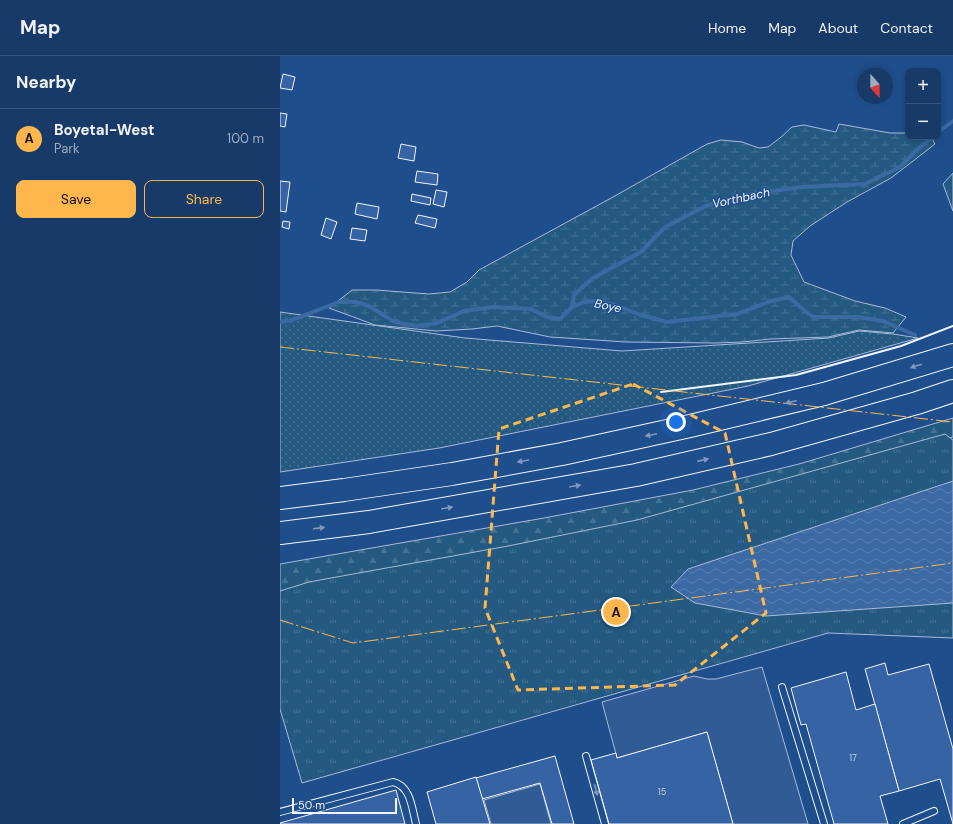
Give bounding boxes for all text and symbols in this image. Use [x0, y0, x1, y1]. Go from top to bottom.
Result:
text: Map [20, 15, 60, 40]
text: Home [708, 19, 746, 37]
text: Map [768, 19, 796, 37]
text: About [818, 19, 858, 37]
text: Contact [880, 19, 933, 37]
north arrow [857, 68, 893, 104]
map controls [905, 68, 941, 140]
button: + [905, 68, 941, 104]
text: Nearby [16, 71, 76, 93]
button: − [905, 104, 941, 140]
text: Boyetal-West [54, 120, 155, 140]
text: A [24, 130, 34, 147]
text: 100 m [227, 130, 264, 147]
text: Park [54, 140, 80, 157]
button: Save [16, 180, 136, 218]
button: Share [144, 180, 264, 218]
water label: Vorthbach [711, 184, 771, 212]
water label: Boye [593, 295, 623, 317]
one-way arrow [909, 363, 921, 369]
one-way arrow [785, 399, 797, 405]
your location [666, 412, 686, 432]
one-way arrow [644, 432, 657, 438]
one-way arrow [697, 457, 709, 463]
one-way arrow [517, 458, 529, 464]
one-way arrow [569, 483, 581, 489]
one-way arrow [441, 505, 453, 511]
one-way arrow [313, 525, 325, 531]
pin: A [603, 597, 629, 627]
house number: 17 [849, 752, 857, 764]
one-way arrow [593, 784, 599, 796]
house number: 15 [658, 786, 666, 798]
scale bar [292, 796, 397, 815]
text: 50 m [298, 798, 325, 812]

